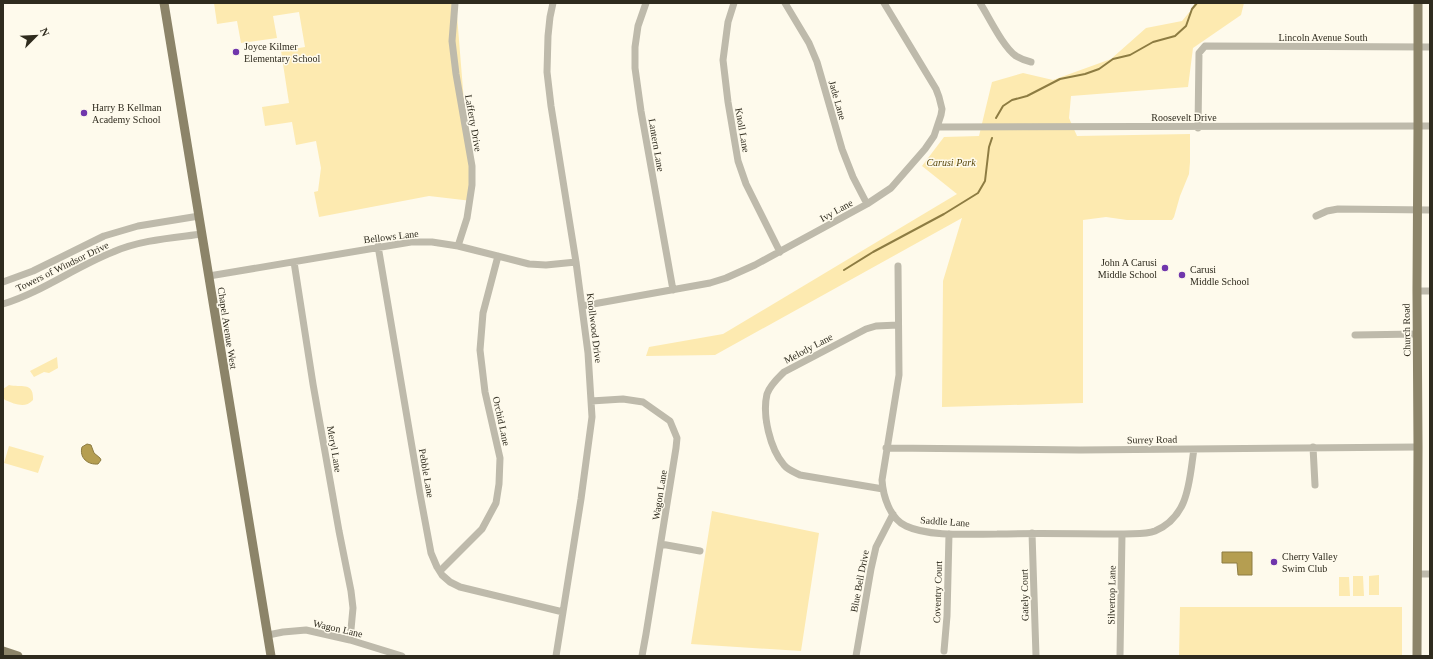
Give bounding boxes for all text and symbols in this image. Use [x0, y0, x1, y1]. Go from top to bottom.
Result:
north arrow [16, 16, 56, 56]
text: N [38, 26, 52, 38]
street label: Lincoln Avenue South [1278, 32, 1368, 43]
place label: Joyce Kilmer Elementary School [244, 41, 321, 64]
marker: Joyce Kilmer Elementary School [231, 47, 241, 57]
street label: Jade Lane [827, 79, 849, 122]
street label: Lafferty Drive [463, 94, 484, 153]
place label: Harry B Kellman Academy School [92, 102, 161, 125]
street label: Knoll Lane [733, 107, 752, 154]
marker: Harry B Kellman Academy School [79, 108, 89, 118]
street label: Roosevelt Drive [1151, 112, 1217, 123]
street label: Lantern Lane [646, 118, 667, 173]
park label: Carusi Park [926, 157, 976, 168]
street label: Ivy Lane [818, 197, 855, 224]
street label: Bellows Lane [363, 228, 420, 245]
street label: Towers of Windsor Drive [14, 239, 111, 294]
place label: John A Carusi Middle School [1098, 257, 1157, 280]
marker: John A Carusi Middle School [1160, 263, 1170, 273]
place label: Carusi Middle School [1190, 264, 1249, 287]
marker: Carusi Middle School [1177, 270, 1187, 280]
street label: Chapel Avenue West [216, 286, 239, 370]
street label: Knollwood Drive [585, 293, 604, 364]
street label: Church Road [1401, 303, 1412, 357]
street label: Melody Lane [782, 331, 835, 366]
street label: Orchid Lane [491, 395, 512, 447]
street label: Meryl Lane [325, 425, 344, 474]
street label: Surrey Road [1127, 434, 1177, 445]
street label: Pebble Lane [417, 448, 436, 499]
street label: Wagon Lane [650, 469, 669, 521]
street label: Saddle Lane [920, 514, 971, 529]
street label: Blue Bell Drive [848, 548, 871, 613]
place label: Cherry Valley Swim Club [1282, 551, 1338, 574]
marker: Cherry Valley Swim Club [1269, 557, 1279, 567]
street label: Coventry Court [931, 560, 944, 623]
street label: Silvertop Lane [1105, 565, 1118, 625]
street label: Gately Court [1019, 569, 1030, 621]
street label: Wagon Lane [312, 617, 364, 640]

